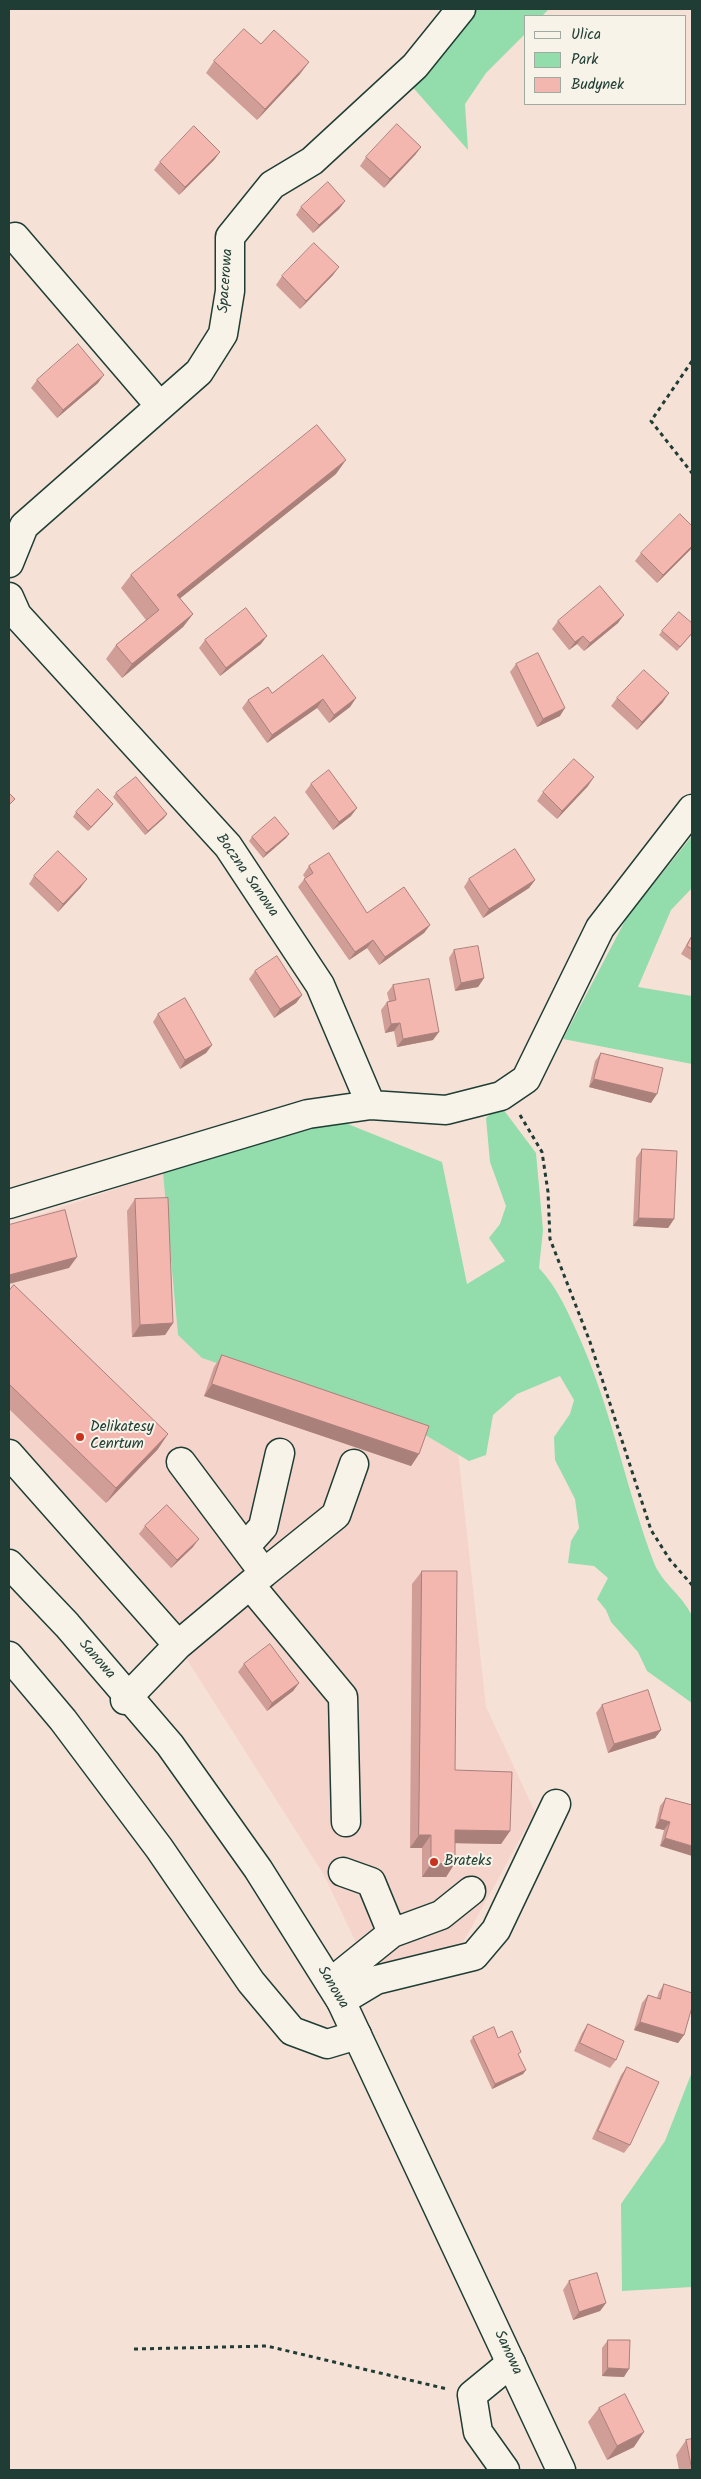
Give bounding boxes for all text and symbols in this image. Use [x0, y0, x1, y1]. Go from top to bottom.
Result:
legend [524, 15, 686, 105]
text: Ulica [571, 23, 601, 47]
text: Park [571, 48, 598, 72]
text: Budynek [571, 73, 624, 97]
street label: Spacerowa [216, 248, 238, 314]
street label: Boczna Sanowa [211, 831, 281, 921]
place label: Delikatesy Cenrtum [90, 1419, 154, 1454]
marker: Delikatesy Cenrtum [74, 1431, 86, 1443]
street label: Sanowa [74, 1636, 118, 1684]
place label: Brateks [444, 1853, 492, 1871]
marker: Brateks [428, 1856, 440, 1868]
street label: Sanowa [312, 1963, 352, 2013]
street label: Sanowa [489, 2328, 525, 2378]

